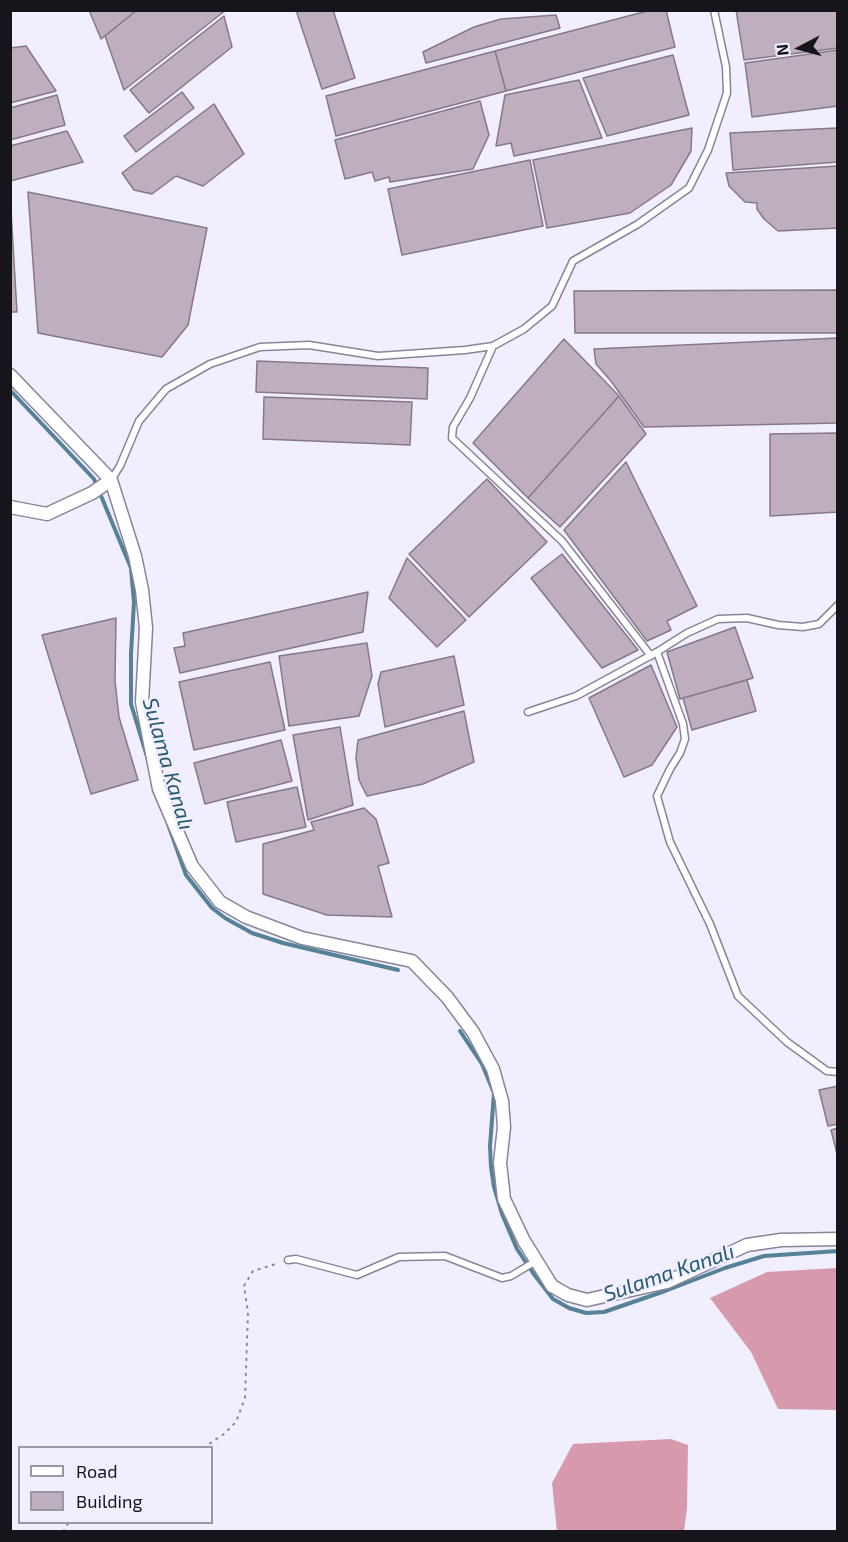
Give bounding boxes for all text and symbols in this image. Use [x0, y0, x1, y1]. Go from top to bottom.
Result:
north arrow [770, 18, 830, 78]
text: N [772, 43, 792, 57]
water label: Sulama Kanalı [137, 695, 199, 833]
water label: Sulama Kanalı [600, 1239, 738, 1307]
legend [18, 1446, 213, 1524]
text: Road [76, 1460, 117, 1482]
text: Building [76, 1490, 143, 1512]

